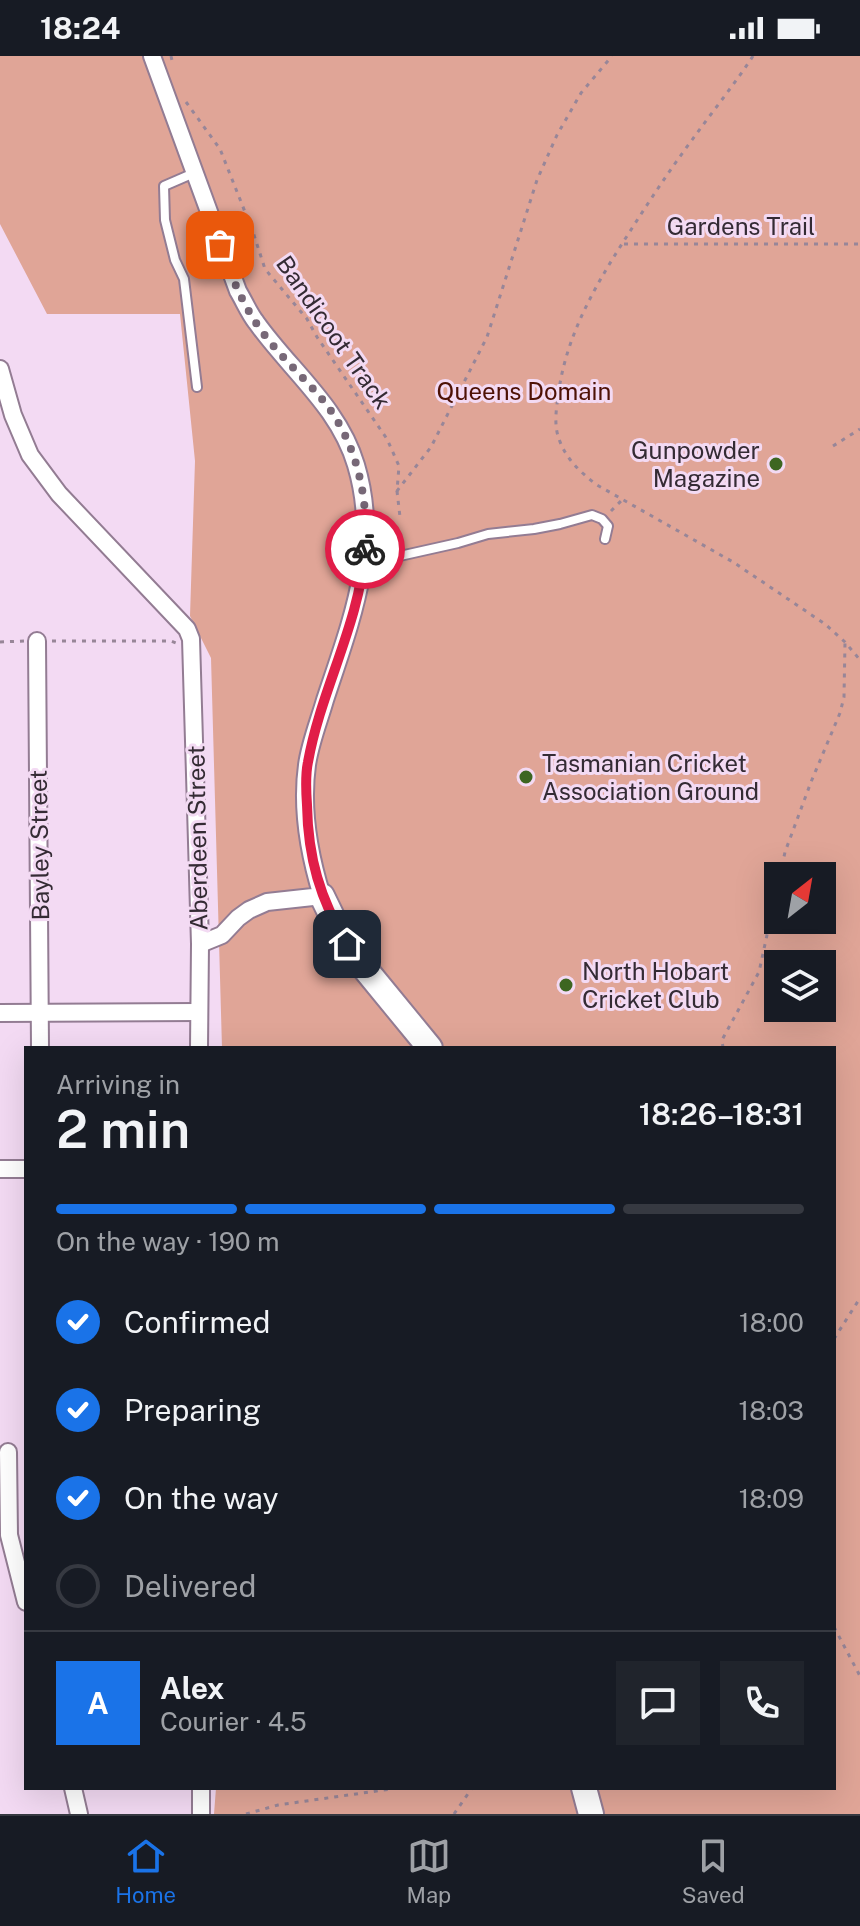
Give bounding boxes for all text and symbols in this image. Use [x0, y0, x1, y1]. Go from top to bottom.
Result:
text: 18:24 [40, 10, 120, 46]
pin [186, 211, 254, 279]
street label: Gardens Trail [667, 212, 815, 240]
icon: bag [198, 223, 242, 267]
street label: Bandicoot Track [271, 250, 397, 414]
park label: Queens Domain [437, 377, 611, 405]
place label: Gunpowder Magazine [631, 436, 760, 492]
marker: Gunpowder Magazine [767, 455, 785, 473]
courier [325, 509, 405, 589]
icon: bike [343, 527, 387, 571]
street label: Aberdeen Street [181, 745, 213, 931]
place label: Tasmanian Cricket Association Ground [542, 749, 759, 805]
marker: Tasmanian Cricket Association Ground [517, 768, 535, 786]
street label: Bayley Street [24, 769, 54, 921]
north arrow [764, 862, 836, 934]
map controls [764, 862, 836, 1022]
pin [313, 910, 381, 978]
icon: home [325, 922, 369, 966]
button: layers [764, 950, 836, 1022]
place label: North Hobart Cricket Club [582, 957, 729, 1013]
marker: North Hobart Cricket Club [557, 976, 575, 994]
text: Arriving in [56, 1069, 180, 1100]
text: 18:26–18:31 [639, 1096, 804, 1132]
text: 2 min [56, 1099, 190, 1160]
text: On the way · 190 m [56, 1226, 280, 1257]
icon: check [56, 1300, 100, 1344]
text: Confirmed [124, 1304, 270, 1340]
text: 18:00 [739, 1307, 804, 1338]
icon: check [56, 1388, 100, 1432]
text: Preparing [124, 1392, 261, 1428]
text: 18:03 [739, 1395, 804, 1426]
icon: check [56, 1476, 100, 1520]
text: On the way [124, 1480, 278, 1516]
text: 18:09 [739, 1483, 804, 1514]
text: Delivered [124, 1568, 256, 1604]
button: chat [616, 1661, 700, 1745]
button: phone [720, 1661, 804, 1745]
text: Alex [160, 1670, 224, 1706]
text: A [87, 1685, 109, 1721]
text: Courier · 4.5 [160, 1706, 307, 1737]
tab: Home [115, 1834, 176, 1908]
tab: Map [407, 1834, 451, 1908]
tab: Saved [682, 1834, 745, 1908]

